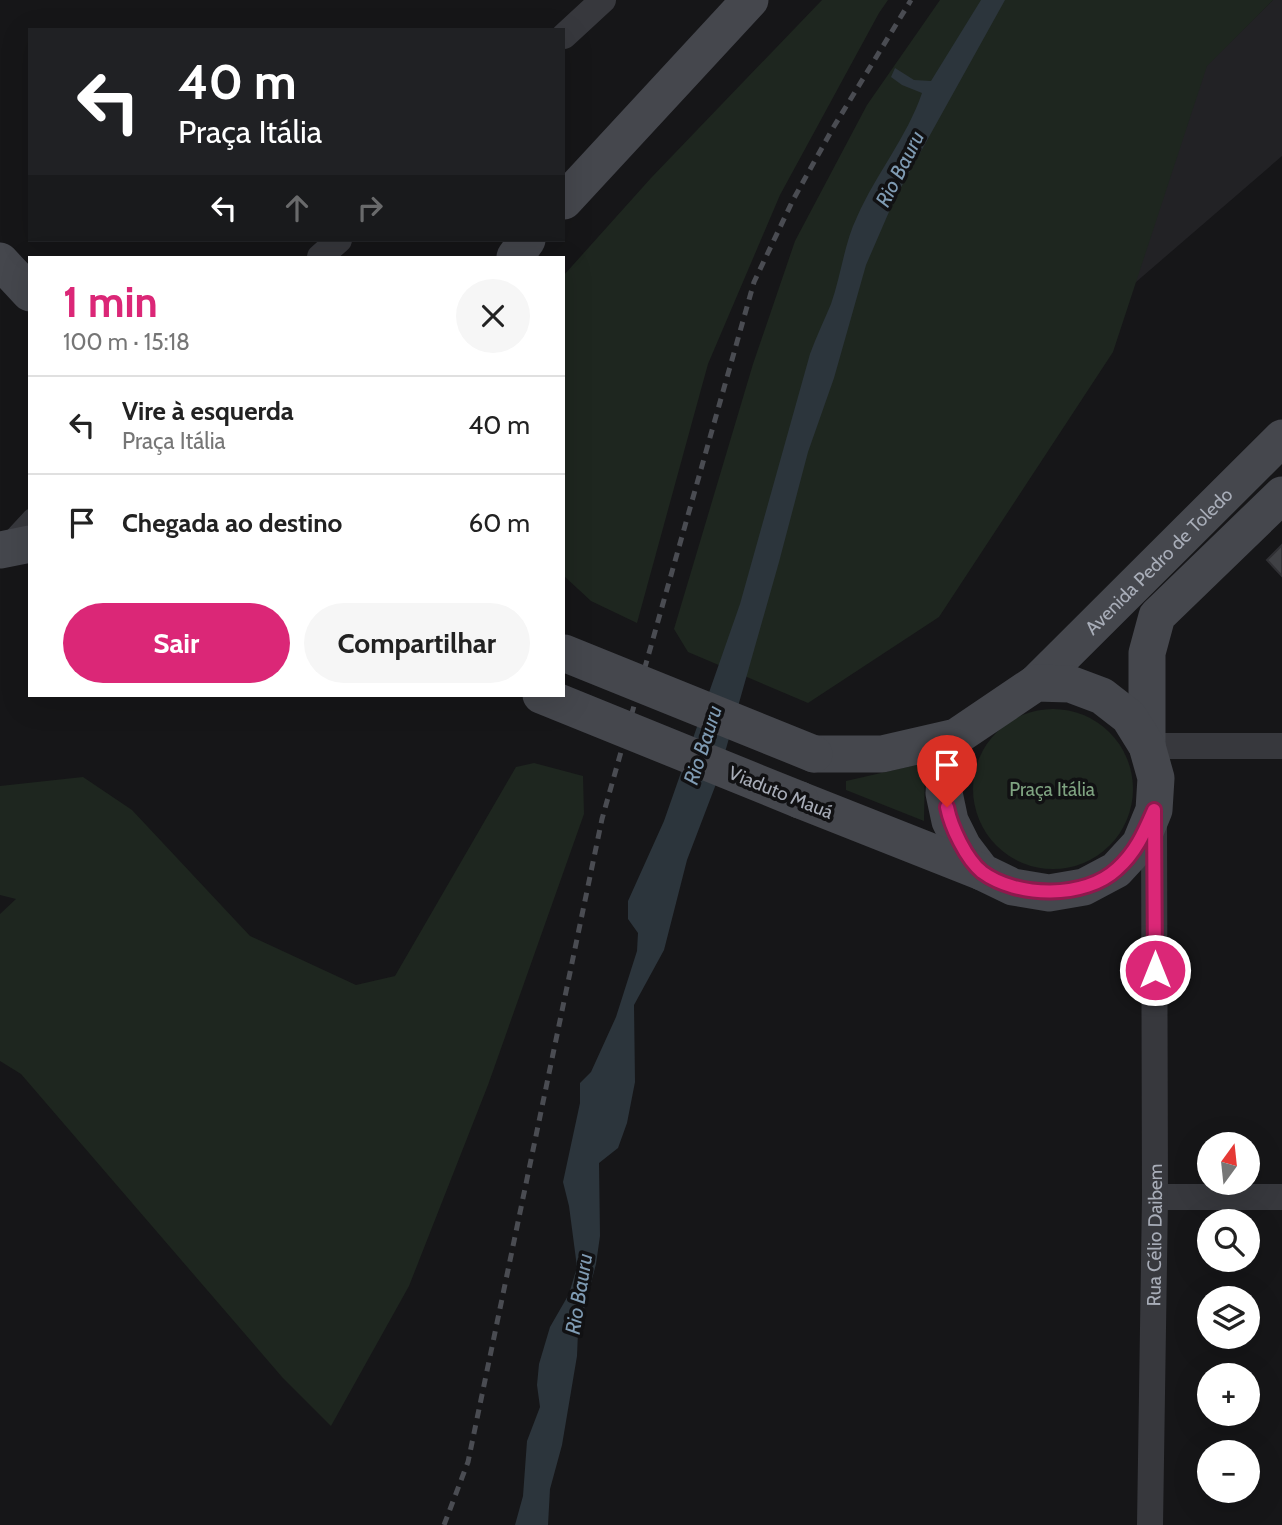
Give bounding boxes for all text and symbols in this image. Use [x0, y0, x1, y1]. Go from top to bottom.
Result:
text: 40 m [178, 52, 297, 111]
icon: left [63, 56, 154, 147]
text: Praça Itália [178, 112, 322, 151]
water label: Rio Bauru [870, 127, 929, 211]
icon: left [205, 189, 243, 227]
icon: ahead [278, 189, 316, 227]
icon: right [351, 189, 389, 227]
text: 1 min [63, 276, 158, 328]
button: close [456, 279, 530, 353]
text: 100 m · 15:18 [63, 328, 190, 356]
text: Vire à esquerda [122, 395, 294, 427]
icon: left [63, 406, 101, 444]
text: 40 m [468, 409, 530, 441]
text: Praça Itália [122, 427, 226, 455]
street label: Avenida Pedro de Toledo [1080, 483, 1237, 640]
icon: arrive [63, 504, 101, 542]
text: Chegada ao destino [122, 507, 342, 539]
text: 60 m [468, 507, 530, 539]
button: Sair [63, 603, 290, 683]
button: Compartilhar [304, 603, 530, 683]
water label: Rio Bauru [678, 702, 727, 787]
pin [917, 735, 977, 807]
icon: arrive [928, 746, 966, 784]
street label: Viaduto Mauá [725, 761, 836, 824]
park label: Praça Itália [1009, 778, 1095, 801]
position arrow [1118, 933, 1192, 1007]
north arrow [1197, 1132, 1260, 1195]
map controls [1197, 1132, 1260, 1503]
street label: Rua Célio Daibem [1142, 1164, 1167, 1307]
button: search [1197, 1209, 1260, 1272]
water label: Rio Bauru [560, 1252, 597, 1336]
button: layers [1197, 1286, 1260, 1349]
button: + [1197, 1363, 1260, 1426]
button: − [1197, 1440, 1260, 1503]

